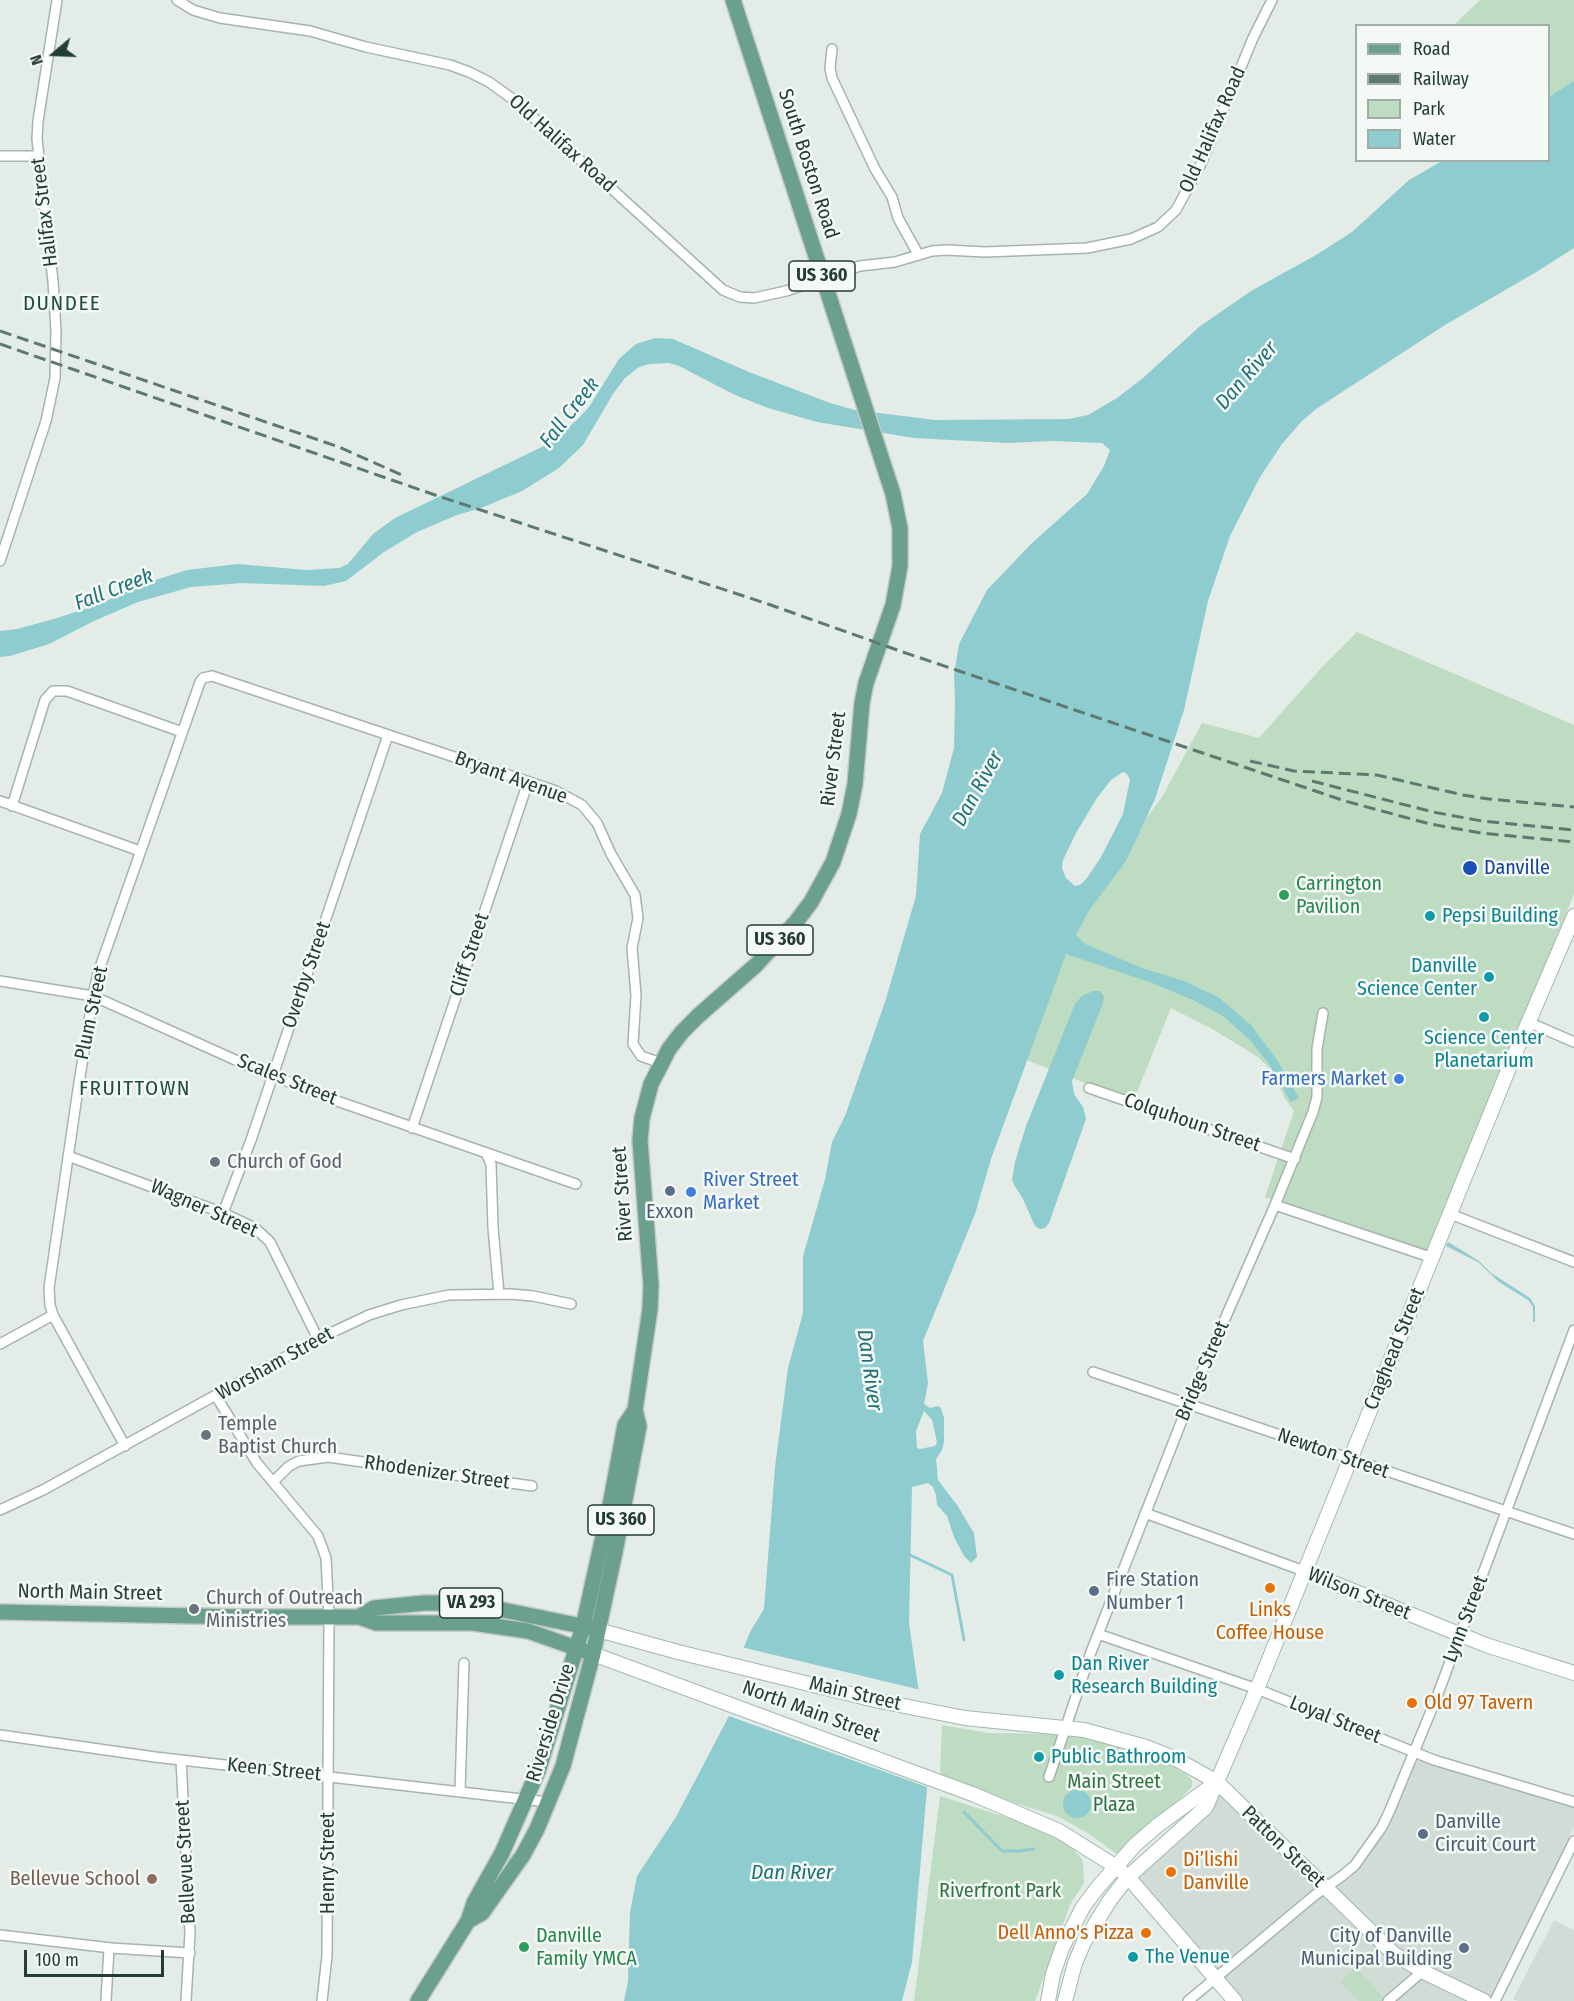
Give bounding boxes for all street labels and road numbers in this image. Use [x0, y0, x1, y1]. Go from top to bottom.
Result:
street label: Old Halifax Road [1174, 63, 1252, 197]
street label: South Boston Road [772, 86, 844, 242]
street label: Old Halifax Road [504, 90, 620, 198]
street label: Halifax Street [26, 156, 64, 268]
road number: US 360 [789, 261, 855, 291]
street label: River Street [816, 710, 852, 808]
street label: Bryant Avenue [451, 747, 571, 809]
street label: Cliff Street [445, 910, 495, 1000]
street label: Overby Street [277, 918, 337, 1032]
road number: US 360 [747, 925, 813, 955]
street label: Plum Street [70, 964, 114, 1062]
street label: Scales Street [234, 1049, 340, 1111]
street label: Colquhoun Street [1121, 1088, 1263, 1158]
street label: River Street [608, 1146, 638, 1242]
street label: Wagner Street [147, 1175, 261, 1243]
street label: Craghead Street [1360, 1284, 1430, 1414]
street label: Bridge Street [1171, 1317, 1235, 1425]
street label: Worsham Street [212, 1322, 338, 1406]
street label: Newton Street [1274, 1424, 1392, 1484]
street label: Rhodenizer Street [363, 1451, 511, 1495]
road number: US 360 [588, 1505, 654, 1535]
street label: Wilson Street [1304, 1562, 1414, 1626]
street label: Lynn Street [1438, 1572, 1494, 1666]
street label: North Main Street [17, 1580, 163, 1606]
road number: VA 293 [440, 1588, 502, 1618]
street label: Riverside Drive [522, 1661, 580, 1785]
street label: Main Street [807, 1672, 903, 1716]
street label: North Main Street [739, 1676, 883, 1748]
street label: Loyal Street [1286, 1691, 1384, 1749]
street label: Keen Street [226, 1753, 322, 1787]
street label: Bellevue Street [171, 1799, 201, 1925]
street label: Patton Street [1236, 1801, 1330, 1893]
street label: Henry Street [316, 1812, 340, 1914]

